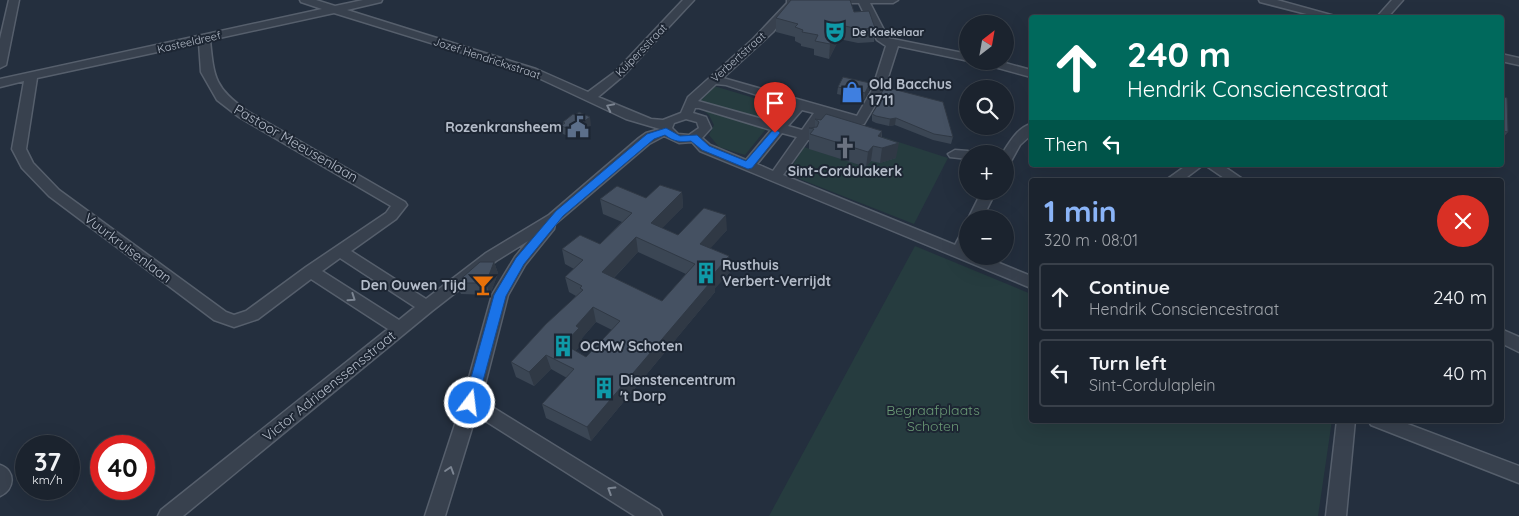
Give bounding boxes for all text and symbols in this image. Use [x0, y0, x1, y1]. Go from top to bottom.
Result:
north arrow [959, 15, 1014, 70]
map controls [959, 15, 1014, 265]
theatre icon: De Kaekelaar [822, 19, 848, 45]
street label: Kuipersstraat [612, 20, 670, 79]
place label: De Kaekelaar [852, 25, 925, 39]
street label: Kasteeldreef [156, 28, 222, 56]
street label: Verbertstraat [708, 29, 768, 85]
text: 240 m [1127, 32, 1231, 76]
street label: Jozef Hendrickxstraat [432, 34, 543, 82]
icon: ahead [1044, 35, 1109, 100]
place label: Old Bacchus 1711 [869, 75, 952, 109]
text: Hendrik Consciencestraat [1127, 75, 1388, 103]
shop icon: Old Bacchus 1711 [839, 79, 865, 105]
button: search [959, 80, 1014, 135]
pin [754, 82, 796, 133]
icon: arrive [761, 89, 789, 117]
street label: Pastoor Meeusenlaan [231, 100, 361, 186]
one-way arrow [606, 102, 615, 113]
public building icon: Rozenkransheem [565, 114, 591, 140]
place label: Rozenkransheem [445, 118, 562, 136]
icon: left [1098, 130, 1126, 158]
text: Then [1044, 132, 1088, 156]
church icon: Sint-Cordulakerk [832, 135, 858, 161]
button: + [959, 145, 1014, 200]
place label: Sint-Cordulakerk [788, 162, 902, 180]
text: 1 min [1044, 192, 1117, 230]
button: close [1437, 195, 1489, 247]
street label: Vuurkruisenlaan [81, 209, 175, 287]
button: − [959, 210, 1014, 265]
text: 320 m · 08:01 [1044, 230, 1138, 250]
place label: Rusthuis Verbert-Verrijdt [722, 256, 831, 290]
building icon: Rusthuis Verbert-Verrijdt [693, 260, 719, 286]
bar icon: Den Ouwen Tijd [470, 272, 496, 298]
text: Continue [1089, 275, 1170, 299]
place label: Den Ouwen Tijd [361, 276, 466, 294]
icon: ahead [1046, 283, 1074, 311]
text: 240 m [1433, 285, 1487, 309]
one-way arrow [346, 292, 355, 301]
text: Hendrik Consciencestraat [1089, 299, 1279, 319]
street label: Victor Adriaenssensstraat [259, 326, 400, 445]
building icon: OCMW Schoten [550, 333, 576, 359]
place label: OCMW Schoten [580, 337, 683, 355]
text: Turn left [1089, 351, 1167, 375]
icon: left [1046, 359, 1074, 387]
text: 40 m [1443, 361, 1487, 385]
place label: Dienstencentrum 't Dorp [620, 371, 736, 405]
building icon: Dienstencentrum 't Dorp [591, 375, 617, 401]
text: Sint-Cordulaplein [1089, 375, 1216, 395]
position arrow [443, 376, 495, 428]
park label: Begraafplaats Schoten [886, 401, 980, 435]
speed limit sign: 40 [90, 435, 155, 500]
text: 37 [34, 446, 61, 477]
one-way arrow [444, 466, 454, 474]
text: km/h [32, 472, 63, 487]
one-way arrow [607, 487, 616, 497]

